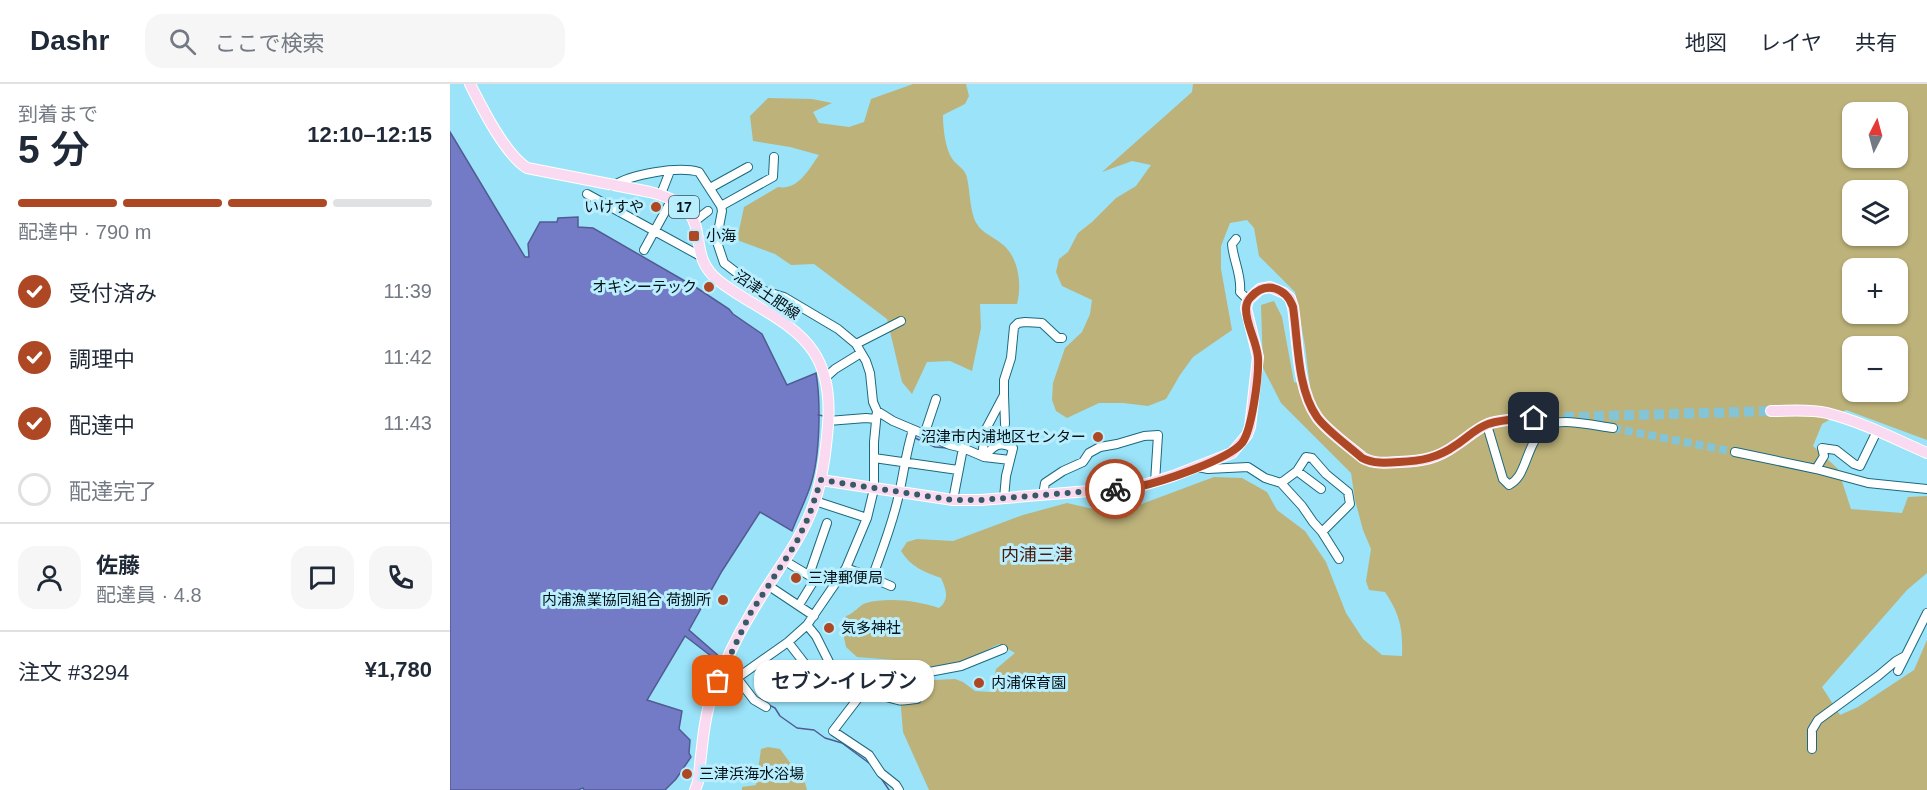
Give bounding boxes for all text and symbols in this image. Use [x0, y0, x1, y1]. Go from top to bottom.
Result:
search box [145, 14, 565, 68]
text: Dashr [30, 25, 109, 56]
icon: search [166, 25, 199, 58]
text: ここで検索 [214, 31, 324, 56]
text: 地図 [1685, 31, 1727, 54]
text: レイヤ [1760, 31, 1822, 54]
text: 共有 [1855, 31, 1897, 54]
north arrow [1842, 102, 1908, 168]
map controls [1842, 102, 1908, 402]
text: 到着まで [18, 103, 98, 125]
text: 12:10–12:15 [307, 122, 432, 147]
text: 5 分 [18, 128, 90, 171]
button: layers [1842, 180, 1908, 246]
road number: 17 [669, 196, 699, 218]
place label: いけすや [584, 198, 644, 215]
marker: いけすや [649, 200, 663, 214]
text: 配達中 · 790 m [18, 221, 151, 243]
place label: 小海 [706, 227, 736, 244]
marker: 小海 [687, 229, 701, 243]
button: + [1842, 258, 1908, 324]
street label: 沼津土肥線 [731, 267, 803, 323]
icon: check [18, 275, 51, 308]
place label: オキシーテック [592, 278, 697, 295]
text: 11:39 [383, 280, 432, 302]
marker: オキシーテック [702, 280, 716, 294]
text: 受付済み [69, 281, 157, 306]
button: − [1842, 336, 1908, 402]
icon: check [18, 341, 51, 374]
text: 11:42 [383, 346, 432, 368]
text: 調理中 [69, 347, 135, 372]
pin [1508, 392, 1559, 443]
icon: home [1517, 401, 1550, 434]
icon: check [18, 407, 51, 440]
text: 11:43 [383, 412, 432, 434]
text: 配達中 [69, 413, 135, 438]
place label: 沼津市内浦地区センター [921, 428, 1086, 445]
marker: 沼津市内浦地区センター [1091, 430, 1105, 444]
courier [1085, 459, 1145, 519]
icon: bike [1099, 473, 1132, 506]
text: 配達完了 [69, 479, 157, 504]
district label: 内浦三津 [1001, 545, 1073, 565]
button: person [18, 546, 81, 609]
button: chat [291, 546, 354, 609]
button: phone [369, 546, 432, 609]
text: 佐藤 [96, 553, 140, 578]
place label: 三津郵便局 [808, 569, 883, 586]
marker: 三津郵便局 [789, 571, 803, 585]
text: 配達員 · 4.8 [96, 584, 202, 606]
place label: 内浦漁業協同組合 荷捌所 [542, 591, 711, 608]
marker: 内浦漁業協同組合 荷捌所 [716, 593, 730, 607]
place label: 気多神社 [841, 619, 901, 636]
marker: 気多神社 [822, 621, 836, 635]
pin [692, 655, 743, 706]
text: ¥1,780 [365, 657, 432, 682]
text: 注文 #3294 [18, 660, 129, 685]
callout: セブン-イレブン [754, 660, 934, 702]
icon: bag [701, 664, 734, 697]
text: セブン-イレブン [771, 670, 917, 692]
place label: 内浦保育園 [991, 674, 1066, 691]
marker: 内浦保育園 [972, 676, 986, 690]
place label: 三津浜海水浴場 [699, 765, 804, 782]
marker: 三津浜海水浴場 [680, 767, 694, 781]

